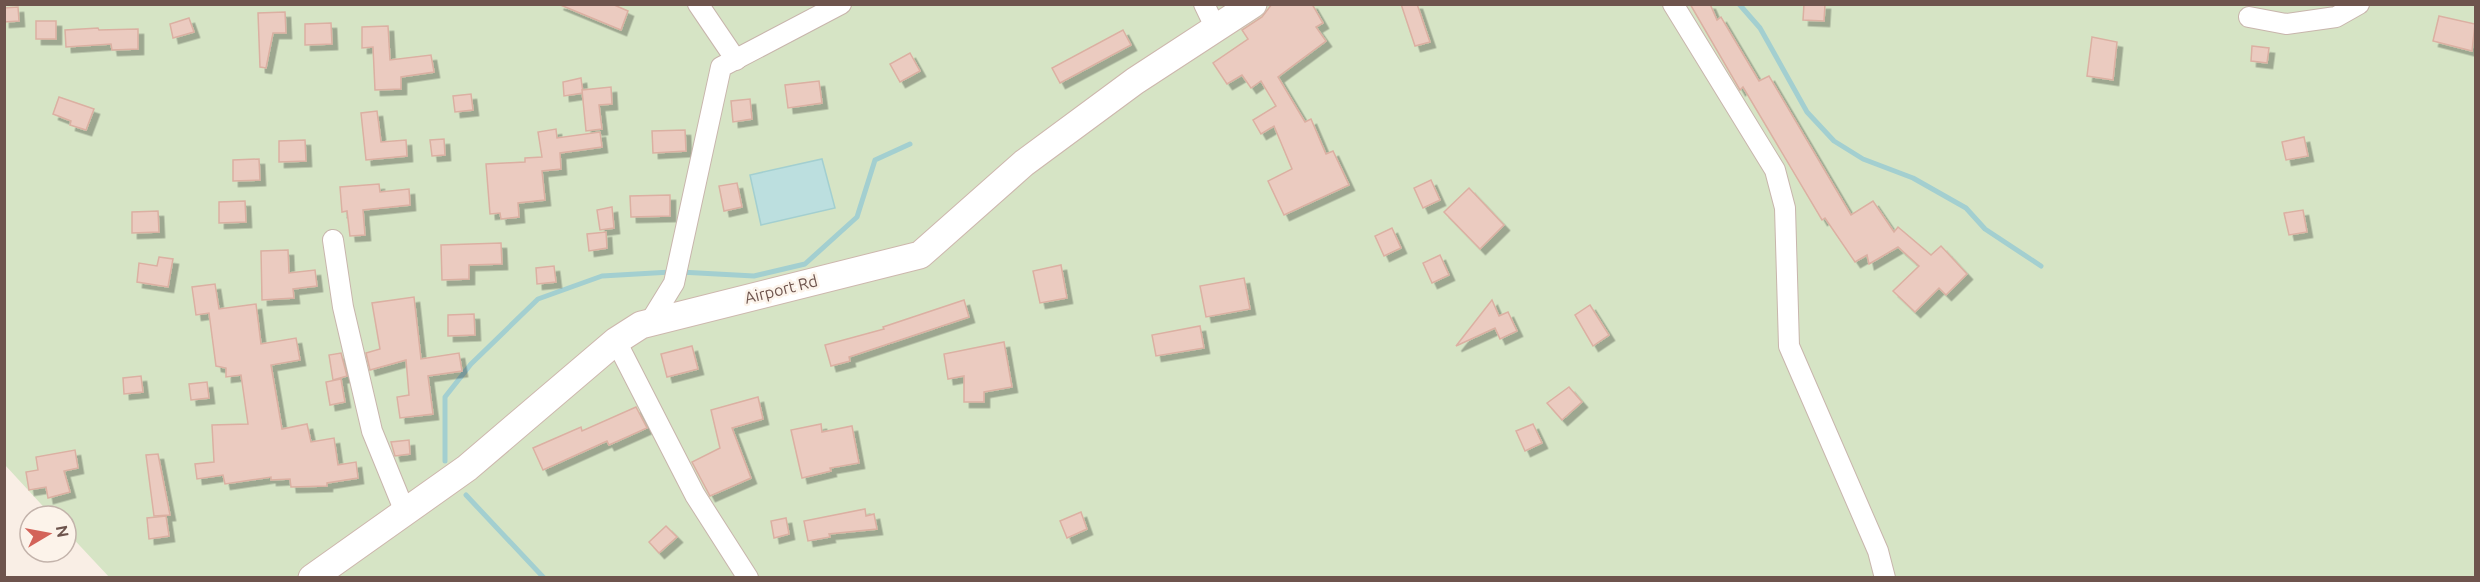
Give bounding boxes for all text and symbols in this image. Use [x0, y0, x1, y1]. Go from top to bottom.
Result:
street label: Airport Rd [743, 271, 819, 307]
north arrow [18, 504, 78, 564]
text: N [53, 524, 73, 539]

